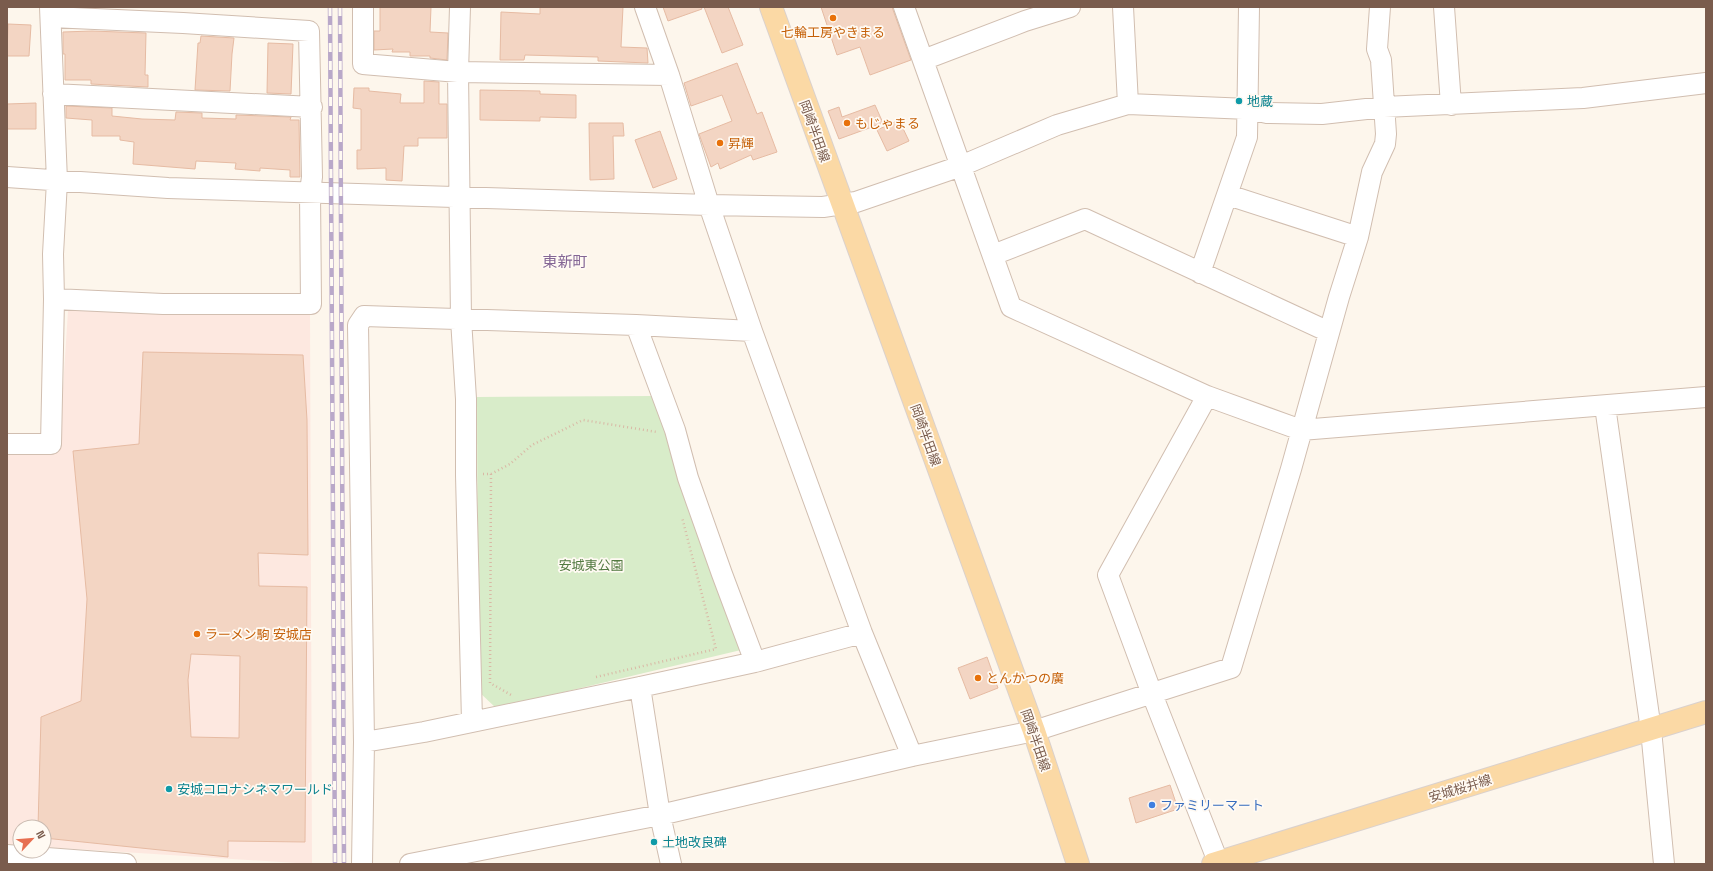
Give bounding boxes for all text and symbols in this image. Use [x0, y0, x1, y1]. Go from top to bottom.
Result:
marker: 七輪工房やきまる [828, 13, 838, 23]
place label: 七輪工房やきまる [781, 24, 885, 41]
place label: 地蔵 [1247, 93, 1273, 110]
marker: 地蔵 [1234, 96, 1244, 106]
street label: 岡崎半田線 [795, 98, 834, 165]
place label: もじゃまる [855, 115, 920, 132]
marker: もじゃまる [842, 118, 852, 128]
place label: 昇輝 [728, 135, 754, 152]
marker: 昇輝 [715, 138, 725, 148]
district label: 東新町 [542, 252, 588, 271]
street label: 岡崎半田線 [906, 402, 945, 469]
park label: 安城東公園 [558, 557, 624, 574]
place label: ラーメン駒 安城店 [205, 626, 312, 643]
marker: ラーメン駒 安城店 [192, 629, 202, 639]
place label: とんかつの廣 [986, 670, 1064, 687]
marker: とんかつの廣 [973, 673, 983, 683]
street label: 岡崎半田線 [1017, 707, 1054, 774]
street label: 安城桜井線 [1427, 771, 1494, 806]
place label: 安城コロナシネマワールド [177, 781, 333, 798]
marker: 安城コロナシネマワールド [164, 784, 174, 794]
place label: ファミリーマート [1160, 797, 1264, 814]
marker: ファミリーマート [1147, 800, 1157, 810]
north arrow [12, 819, 52, 859]
text: N [33, 828, 49, 841]
place label: 土地改良碑 [662, 834, 727, 851]
marker: 土地改良碑 [649, 837, 659, 847]

